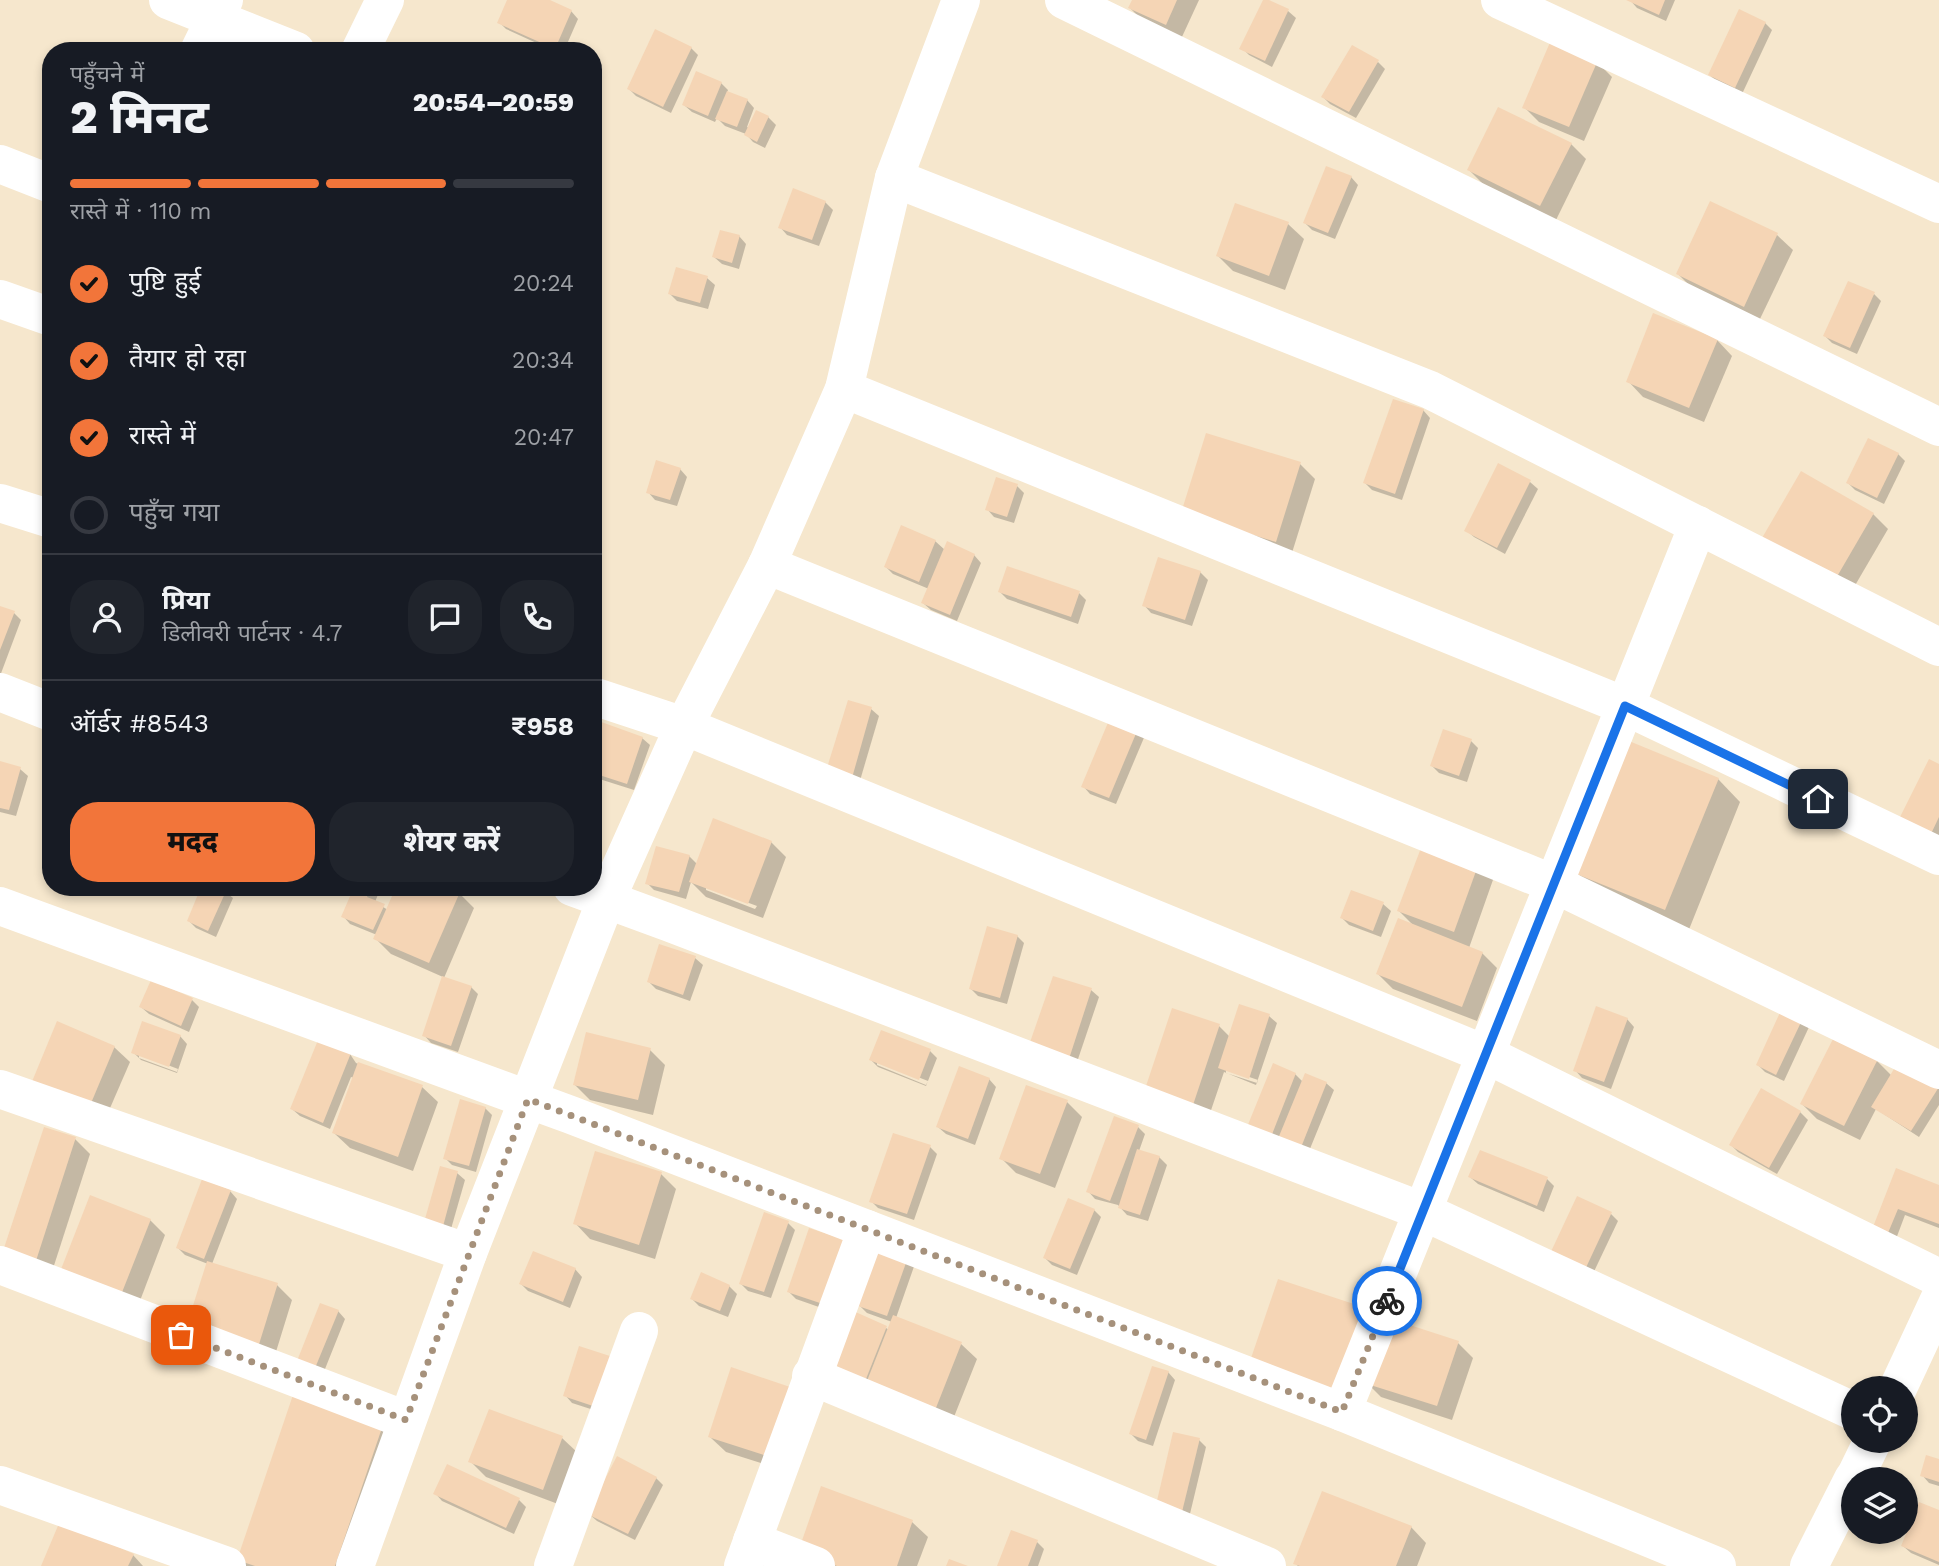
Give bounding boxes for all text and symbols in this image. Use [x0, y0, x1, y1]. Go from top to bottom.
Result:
text: पहुँचने में [70, 61, 144, 88]
text: 20:54–20:59 [413, 87, 574, 117]
text: 2 मिनट [70, 90, 209, 144]
text: रास्ते में · 110 m [70, 198, 211, 225]
icon: check [70, 265, 108, 303]
text: पुष्टि हुई [129, 266, 201, 296]
text: 20:24 [513, 270, 574, 297]
icon: check [70, 342, 108, 380]
text: तैयार हो रहा [129, 343, 246, 373]
text: 20:34 [512, 347, 574, 374]
icon: check [70, 419, 108, 457]
text: रास्ते में [129, 420, 196, 450]
text: 20:47 [514, 424, 574, 451]
text: पहुँच गया [129, 497, 219, 527]
button: person [70, 580, 144, 654]
button: chat [408, 580, 482, 654]
button: phone [500, 580, 574, 654]
text: प्रिया [162, 585, 210, 615]
text: डिलीवरी पार्टनर · 4.7 [162, 620, 342, 647]
text: ऑर्डर #8543 [70, 708, 209, 738]
text: ₹958 [511, 711, 574, 741]
pin [1788, 769, 1848, 829]
icon: home [1799, 780, 1837, 818]
button: मदद [70, 802, 315, 882]
button: शेयर करें [329, 802, 574, 882]
courier [1352, 1266, 1422, 1336]
icon: bike [1368, 1282, 1406, 1320]
pin [151, 1305, 211, 1365]
icon: bag [162, 1316, 200, 1354]
map controls [1841, 1376, 1918, 1544]
button: locate [1841, 1376, 1918, 1453]
button: layers [1841, 1467, 1918, 1544]

